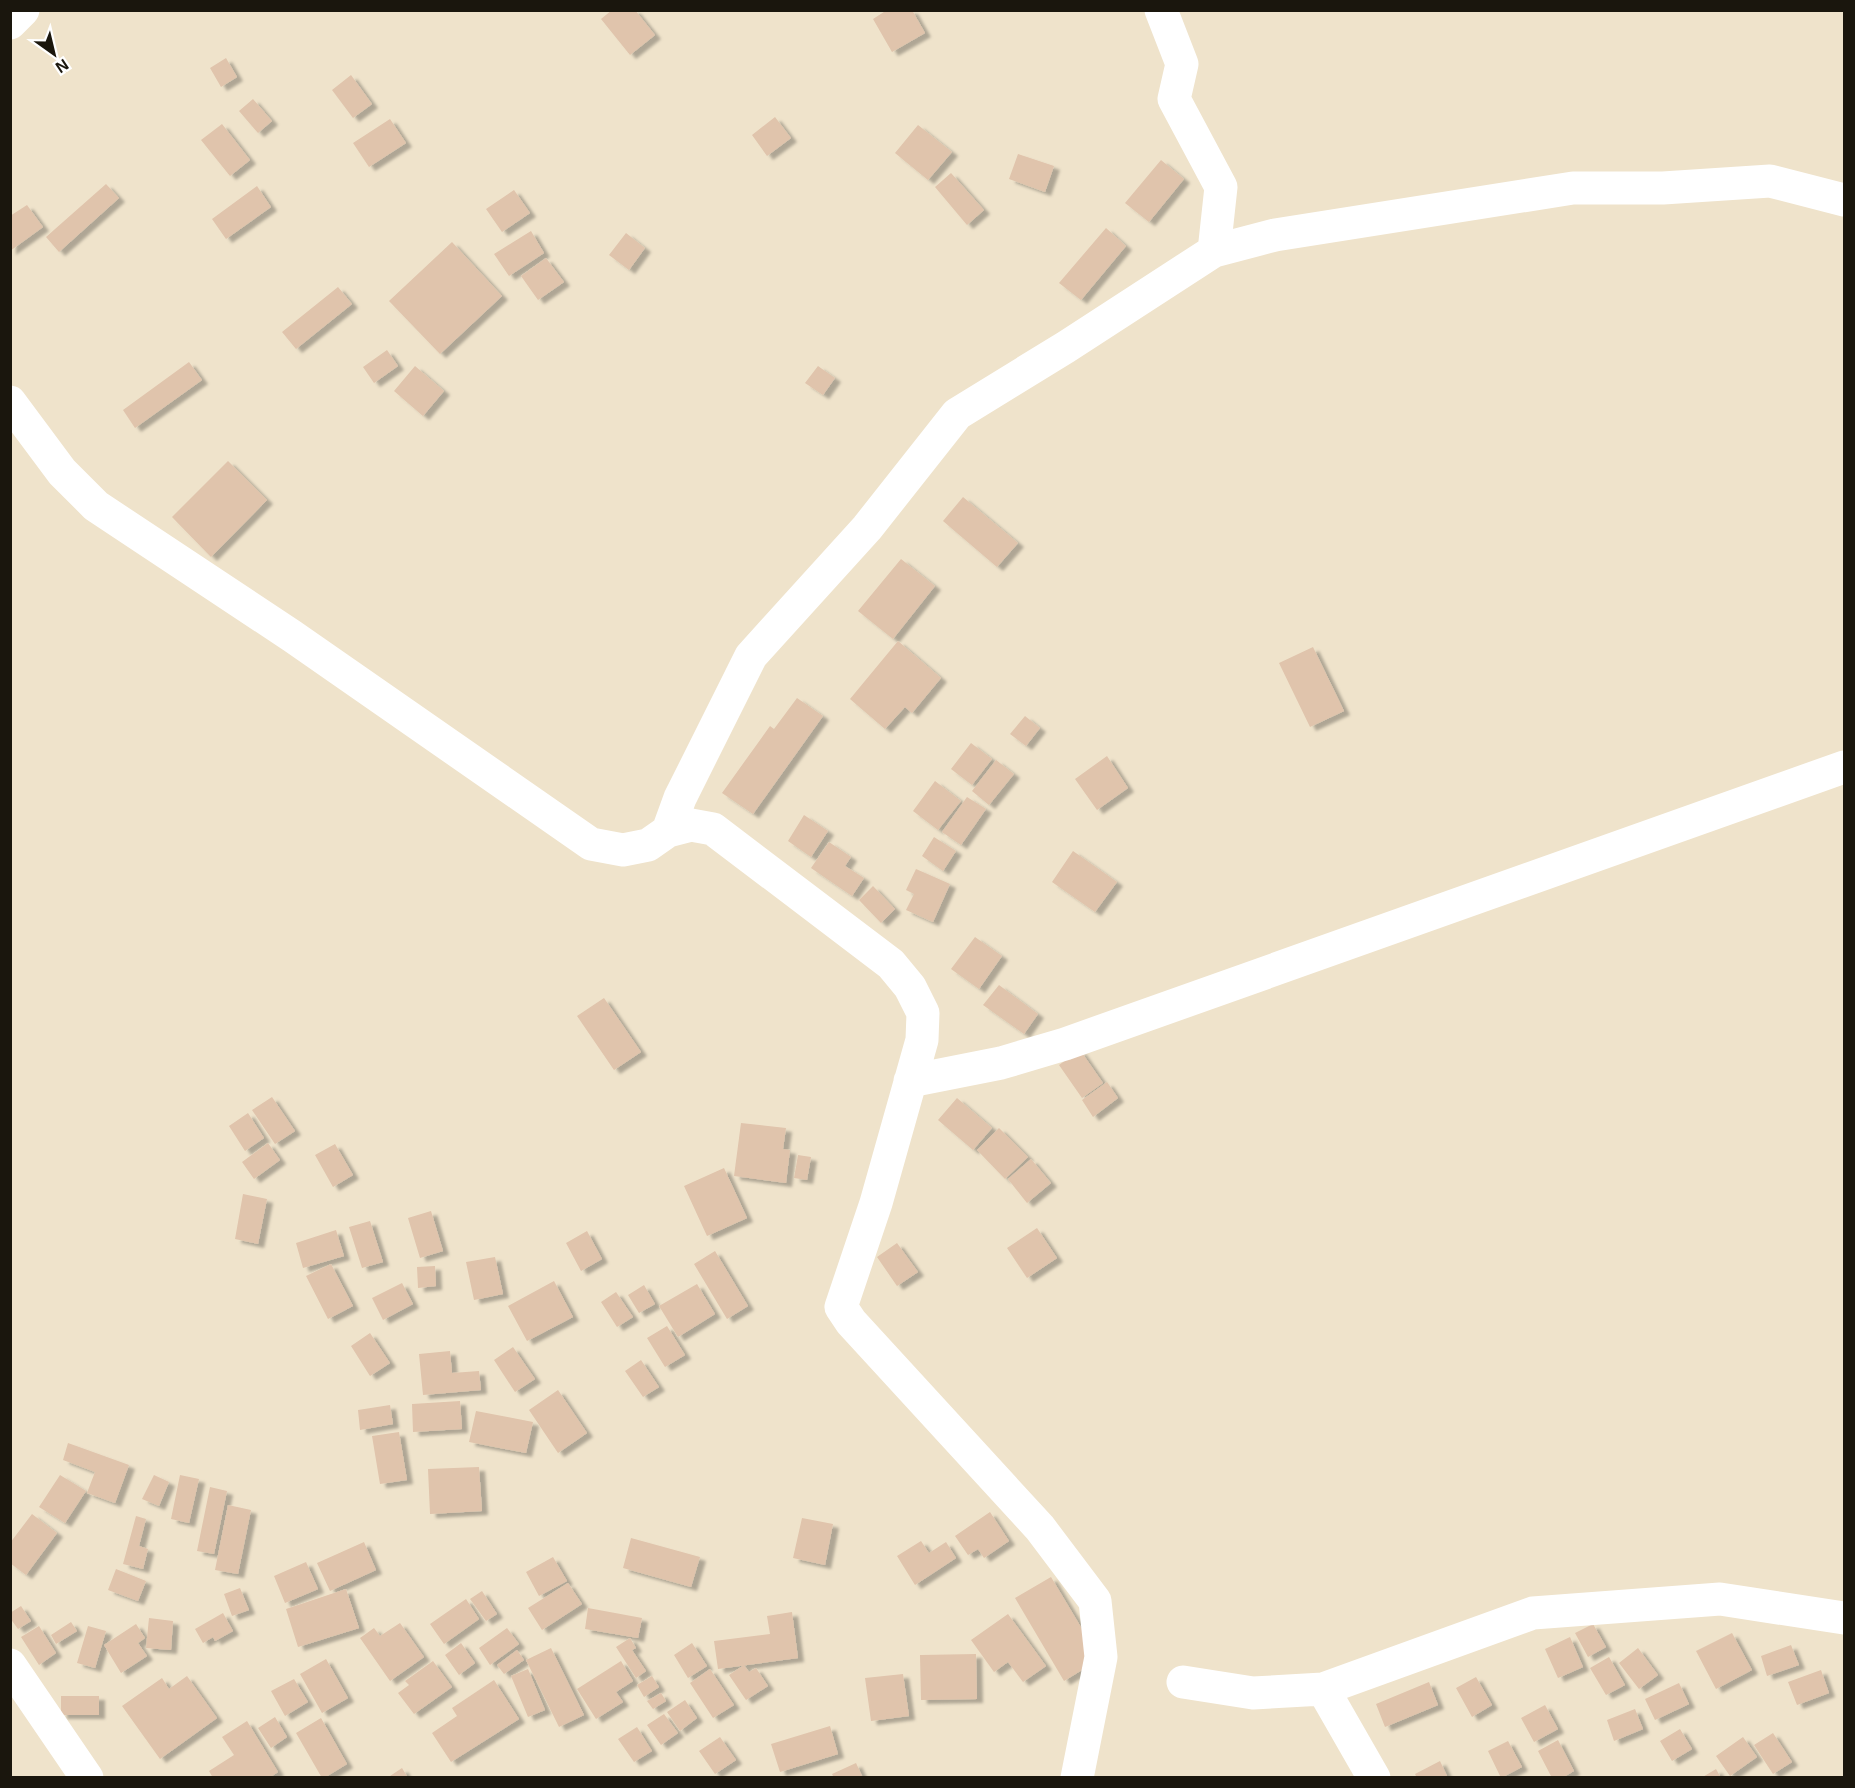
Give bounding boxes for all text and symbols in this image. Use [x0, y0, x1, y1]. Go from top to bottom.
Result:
north arrow [24, 24, 84, 84]
text: N [53, 56, 72, 76]

